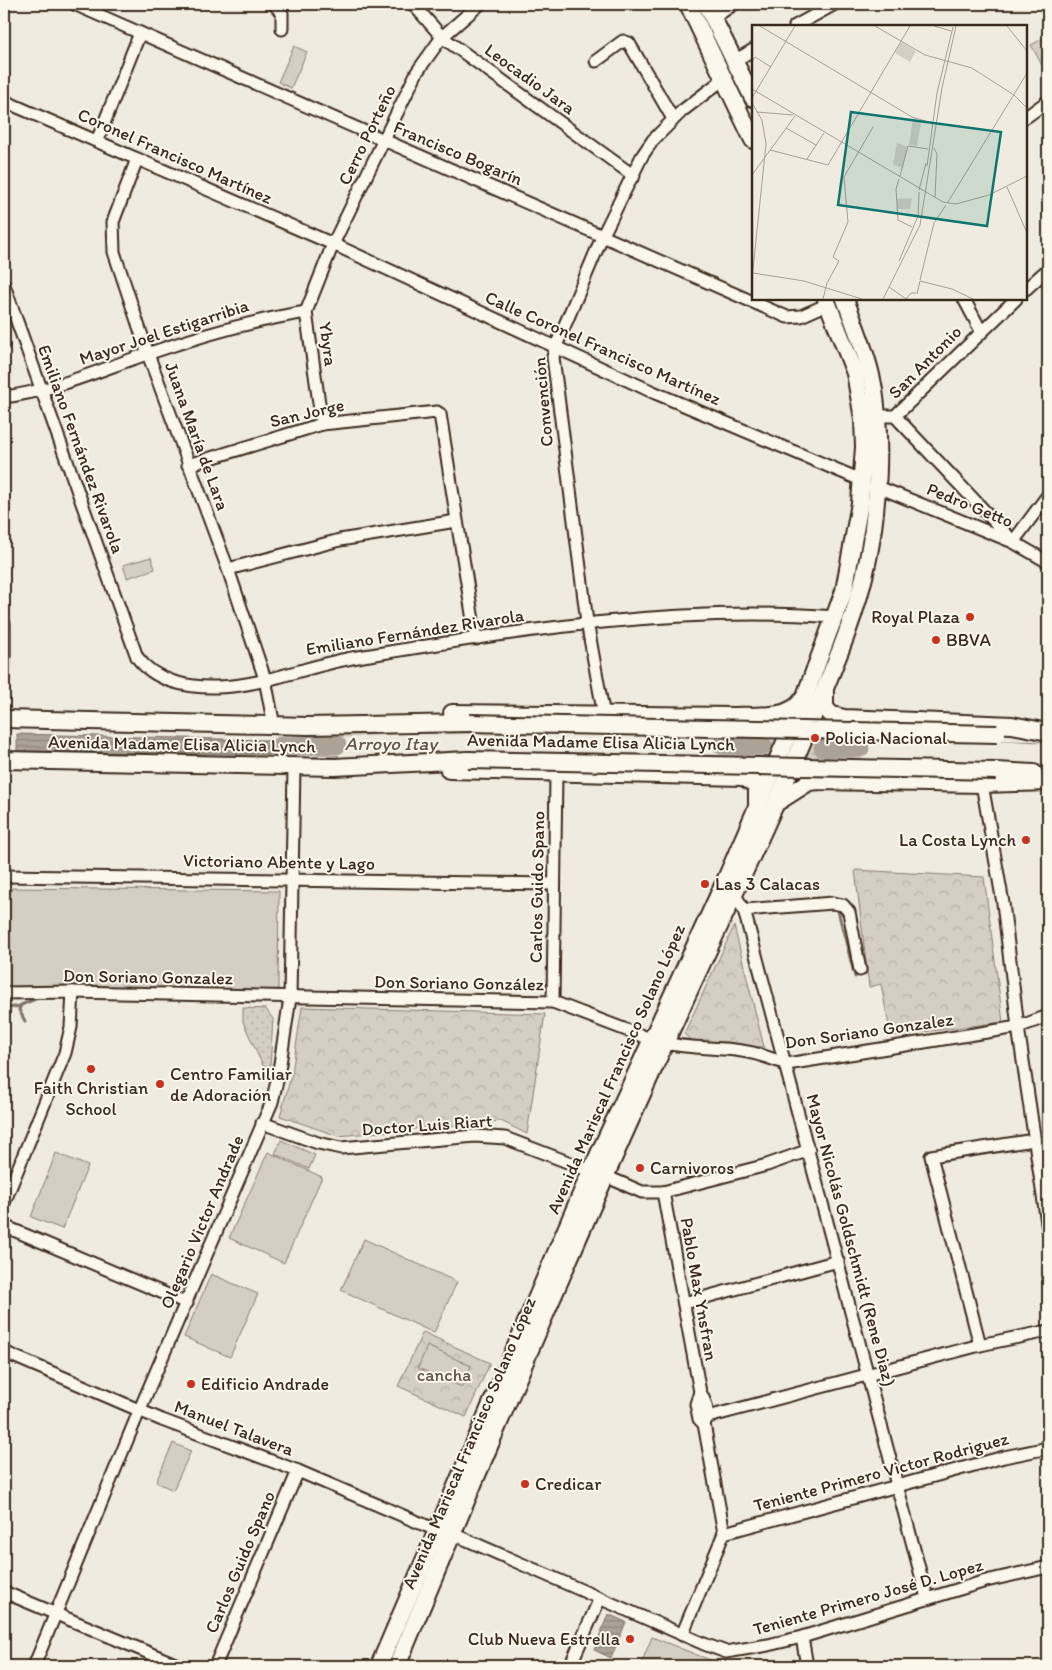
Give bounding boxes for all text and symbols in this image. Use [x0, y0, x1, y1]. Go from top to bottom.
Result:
inset map [752, 25, 1027, 300]
street label: Leocadio Jara [480, 39, 580, 120]
street label: Cerro Porteño [333, 81, 401, 189]
street label: Coronel Francisco Martínez [74, 103, 276, 209]
street label: Francisco Bogarín [390, 116, 526, 190]
street label: Calle Coronel Francisco Martínez [482, 286, 724, 410]
street label: Mayor Joel Estigarribia [77, 294, 252, 370]
street label: Ybyra [314, 320, 342, 368]
street label: San Antonio [884, 321, 966, 403]
street label: Emiliano Fernández Rivarola [33, 342, 129, 557]
street label: Convención [528, 356, 558, 448]
street label: Juana María de Lara [160, 359, 234, 513]
street label: San Jorge [268, 394, 346, 432]
street label: Pedro Getto [924, 478, 1016, 532]
street label: Emiliano Fernández Rivarola [304, 604, 526, 660]
place label: Royal Plaza [871, 606, 961, 628]
marker: Royal Plaza [964, 611, 976, 623]
place label: BBVA [946, 629, 992, 651]
marker: BBVA [930, 634, 942, 646]
place label: Policia Nacional [825, 727, 947, 749]
street label: Avenida Madame Elisa Alicia Lynch [467, 729, 735, 755]
street label: Avenida Madame Elisa Alicia Lynch [48, 731, 316, 757]
water label: Arroyo Itay [345, 732, 439, 755]
marker: Policia Nacional [809, 732, 821, 744]
street label: Carlos Guido Spano [525, 811, 549, 963]
place label: La Costa Lynch [899, 829, 1016, 851]
marker: La Costa Lynch [1020, 834, 1032, 846]
street label: Victoriano Abente y Lago [183, 849, 375, 875]
place label: Las 3 Calacas [715, 873, 820, 895]
marker: Las 3 Calacas [699, 878, 711, 890]
street label: Avenida Mariscal Francisco Solano López [542, 920, 690, 1217]
street label: Don Soriano Gonzalez [63, 965, 234, 989]
street label: Don Soriano González [374, 971, 545, 995]
street label: Don Soriano Gonzalez [783, 1008, 955, 1054]
marker: Faith Christian School [85, 1063, 97, 1075]
place label: Centro Familiar de Adoración [170, 1063, 293, 1106]
place label: Faith Christian School [34, 1077, 148, 1120]
marker: Centro Familiar de Adoración [154, 1078, 166, 1090]
street label: Mayor Nicolás Goldschmidt (Rene Diaz) [801, 1091, 901, 1389]
street label: Doctor Luis Riart [361, 1109, 493, 1141]
street label: Olegario Victor Andrade [155, 1132, 249, 1312]
place label: Carnivoros [650, 1157, 734, 1179]
marker: Carnivoros [634, 1162, 646, 1174]
street label: Pablo Max Ynsfran [676, 1216, 722, 1363]
street label: Avenida Mariscal Francisco Solano López [397, 1293, 541, 1592]
park label: cancha [417, 1364, 471, 1386]
place label: Edificio Andrade [201, 1373, 329, 1395]
marker: Edificio Andrade [185, 1378, 197, 1390]
street label: Manuel Talavera [171, 1395, 297, 1461]
street label: Teniente Primero Victor Rodriguez [751, 1427, 1012, 1517]
place label: Credicar [535, 1473, 602, 1495]
marker: Credicar [519, 1478, 531, 1490]
street label: Carlos Guido Spano [200, 1488, 280, 1636]
street label: Teniente Primero José D. Lopez [751, 1554, 985, 1640]
place label: Club Nueva Estrella [468, 1628, 621, 1650]
marker: Club Nueva Estrella [624, 1633, 636, 1645]

